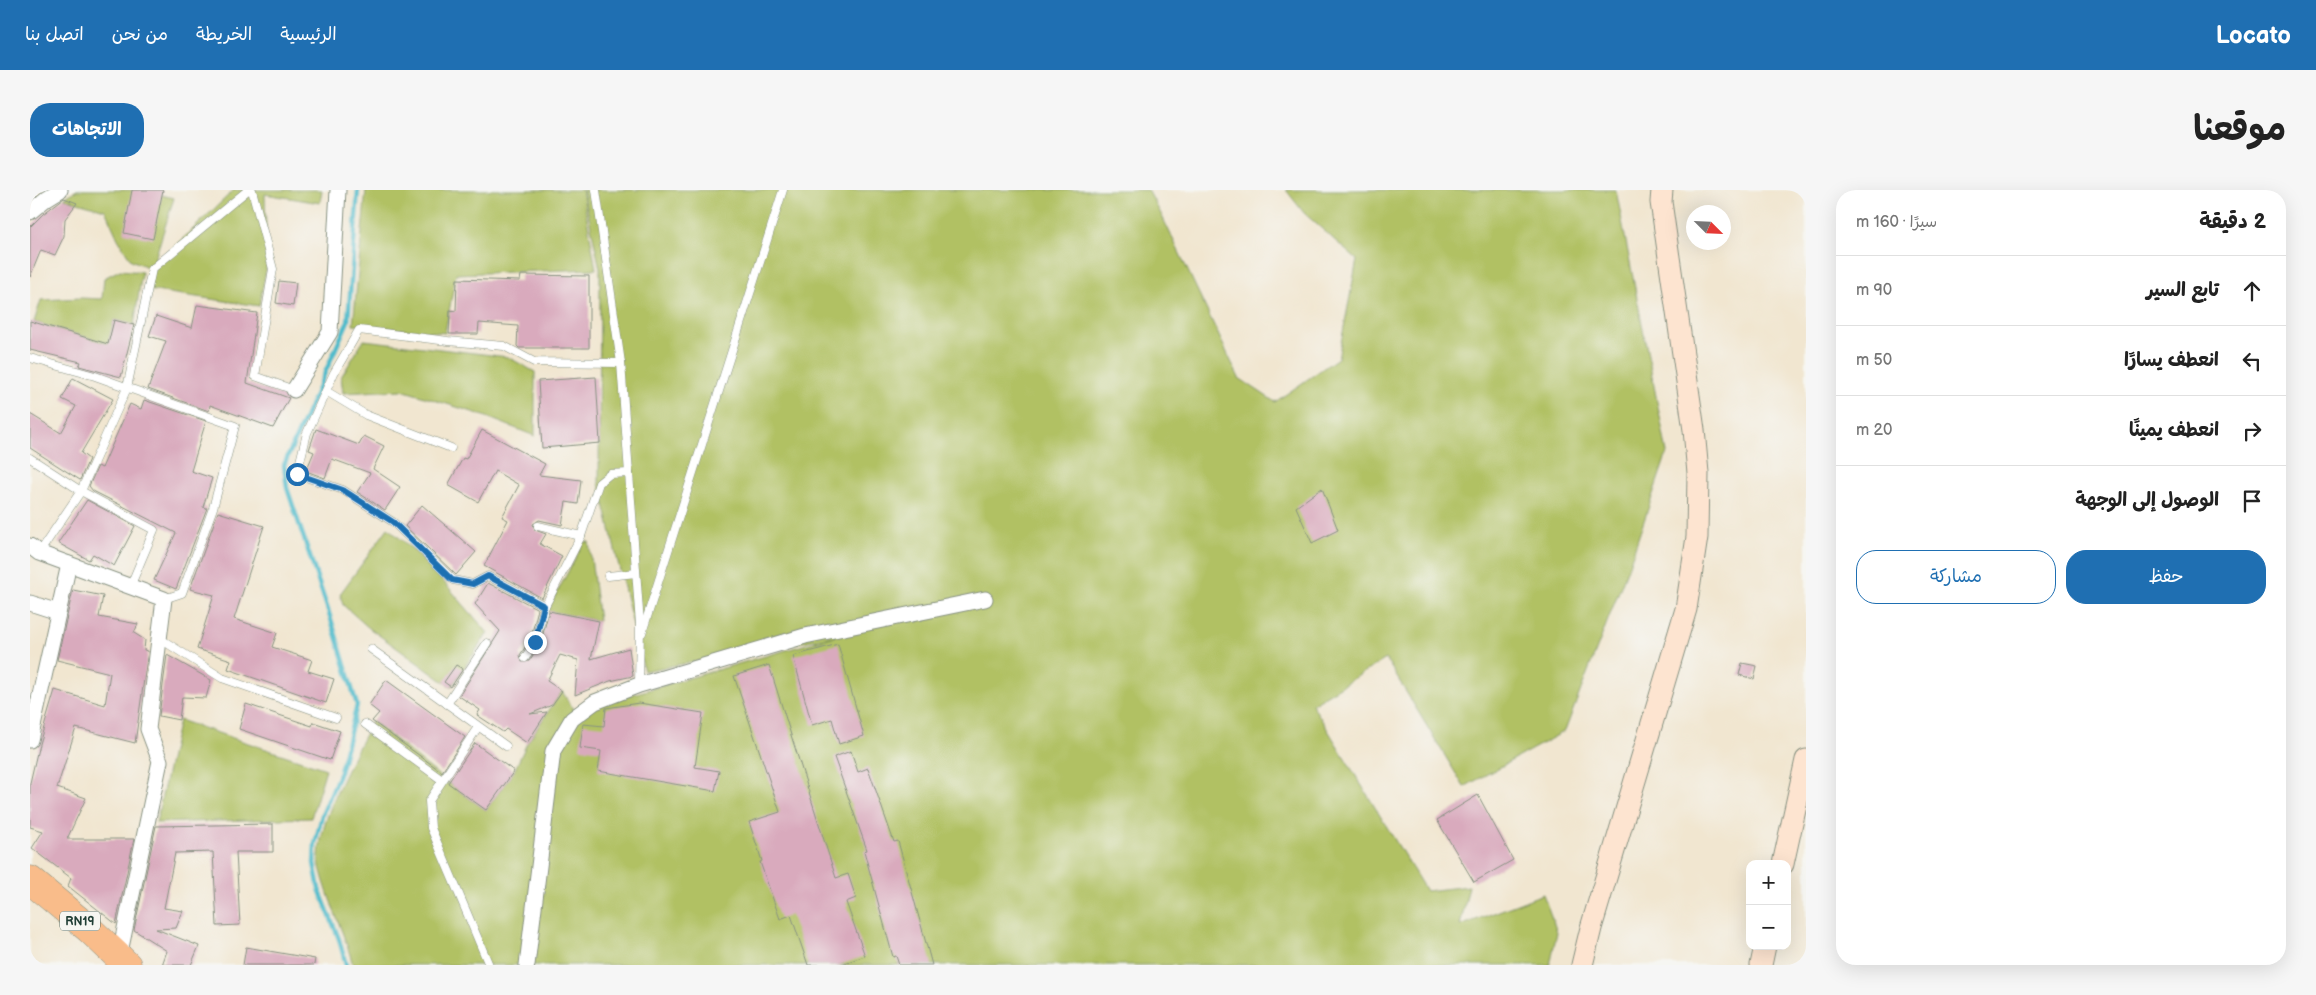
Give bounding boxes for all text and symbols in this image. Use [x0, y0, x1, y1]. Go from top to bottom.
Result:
text: Locato [2216, 21, 2291, 50]
text: اتصل بنا [25, 24, 84, 45]
text: من نحن [112, 24, 168, 45]
text: الخريطة [196, 24, 252, 45]
text: الرئيسية [280, 24, 337, 45]
button: الاتجاهات [30, 103, 144, 157]
text: موقعنا [2193, 108, 2286, 151]
north arrow [1686, 205, 1731, 250]
text: 2 دقيقة [2199, 209, 2266, 234]
text: سيرًا · 160 m [1856, 213, 1937, 232]
icon: ahead [2238, 277, 2266, 305]
text: تابع السير [2146, 279, 2219, 302]
text: 90 m [1856, 281, 1892, 300]
icon: left [2238, 347, 2266, 375]
text: انعطف يسارًا [2124, 349, 2219, 372]
text: 50 m [1856, 351, 1892, 370]
icon: right [2238, 417, 2266, 445]
text: انعطف يمينًا [2129, 419, 2219, 442]
text: 20 m [1856, 421, 1892, 440]
route start [286, 463, 309, 486]
icon: arrive [2238, 487, 2266, 515]
text: الوصول إلى الوجهة [2075, 489, 2219, 512]
button: مشاركة [1856, 550, 2056, 604]
button: حفظ [2066, 550, 2266, 604]
route end [524, 631, 547, 654]
map controls [1746, 860, 1791, 950]
button: + [1746, 860, 1791, 905]
button: − [1746, 905, 1791, 950]
road number: RN19 [60, 911, 100, 930]

